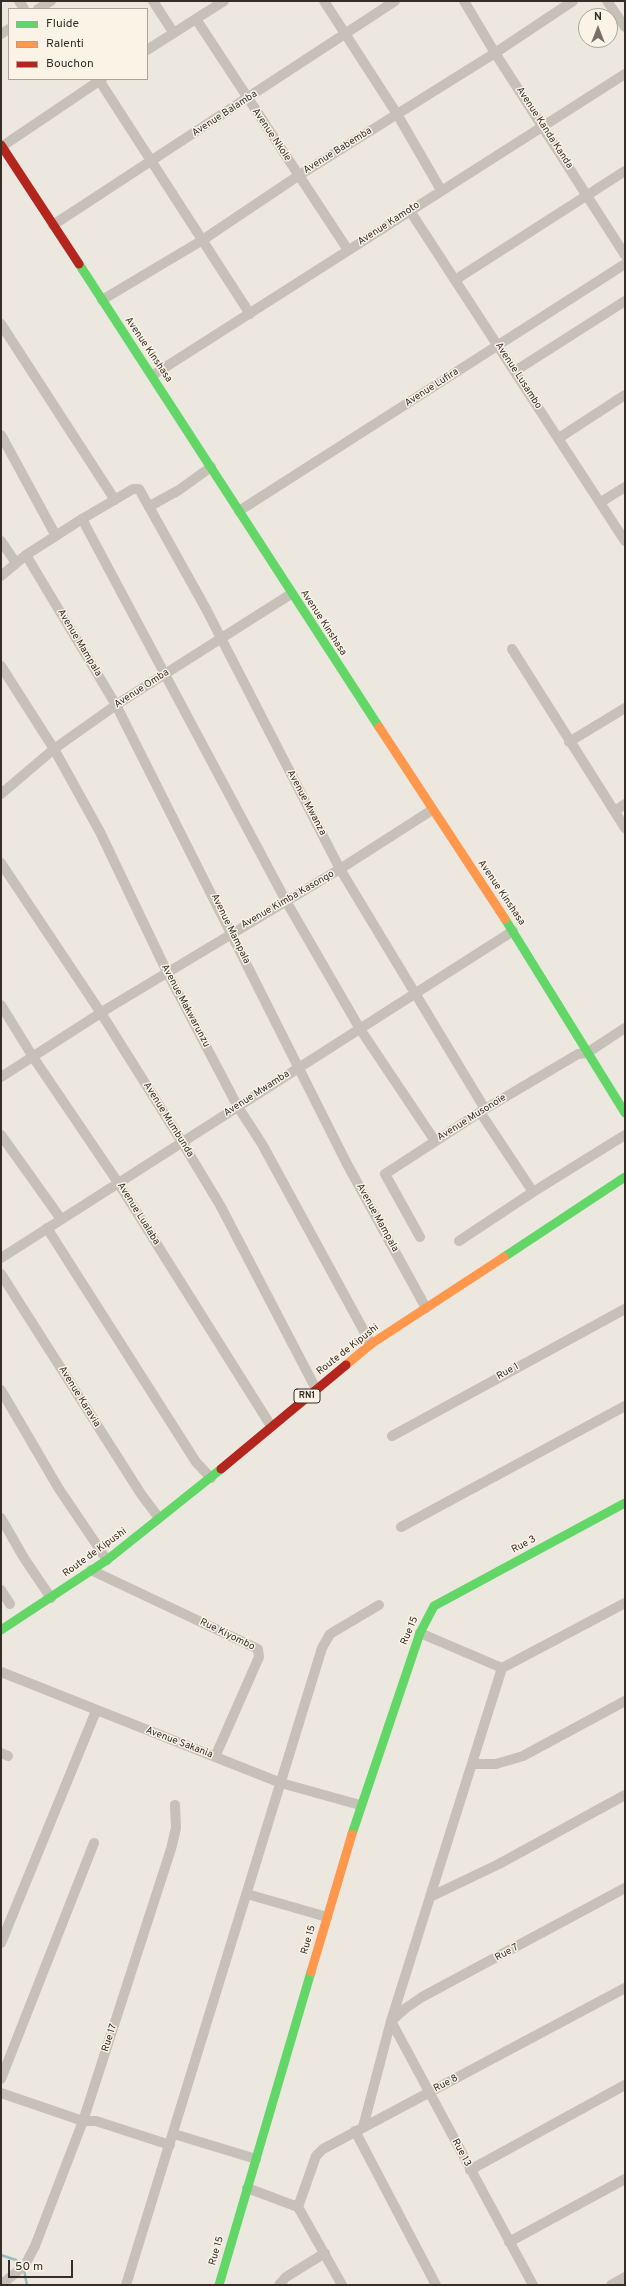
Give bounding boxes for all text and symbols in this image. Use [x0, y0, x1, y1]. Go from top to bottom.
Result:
legend [8, 8, 148, 80]
north arrow [578, 8, 618, 48]
text: N [594, 10, 602, 24]
text: Fluide [46, 16, 79, 32]
text: Ralenti [46, 36, 84, 52]
text: Bouchon [46, 56, 94, 72]
street label: Avenue Kanda Kanda [513, 85, 575, 171]
street label: Avenue Balamba [190, 88, 260, 140]
street label: Avenue Nkole [249, 106, 293, 164]
street label: Avenue Babemba [302, 125, 374, 177]
street label: Avenue Kamoto [356, 200, 422, 248]
street label: Avenue Kinshasa [122, 315, 174, 385]
street label: Avenue Lusambo [492, 341, 544, 411]
street label: Avenue Lufira [403, 366, 461, 410]
street label: Avenue Kinshasa [297, 588, 349, 658]
street label: Avenue Mampala [54, 607, 104, 679]
street label: Avenue Omba [112, 667, 172, 711]
street label: Avenue Mwanza [284, 768, 328, 838]
street label: Avenue Kinshasa [475, 858, 527, 928]
street label: Avenue Kimba Kasongo [239, 868, 337, 932]
street label: Avenue Mampala [208, 892, 252, 966]
street label: Avenue Makwarunzu [158, 962, 212, 1050]
street label: Avenue Mwamba [222, 1068, 292, 1120]
street label: Avenue Mumbunda [140, 1080, 196, 1160]
street label: Avenue Musonoïe [435, 1092, 509, 1144]
street label: Avenue Lualaba [114, 1181, 162, 1247]
street label: Avenue Mampala [353, 1182, 401, 1254]
street label: Route de Kipushi [314, 1322, 382, 1378]
street label: Rue 1 [495, 1361, 521, 1383]
street label: Avenue Karavia [56, 1364, 102, 1430]
road number: RN1 [294, 1389, 320, 1403]
street label: Route de Kipushi [61, 1526, 129, 1580]
street label: Rue 3 [510, 1534, 538, 1556]
street label: Rue 15 [399, 1615, 421, 1647]
street label: Rue Kiyombo [198, 1617, 256, 1653]
street label: Avenue Sakania [144, 1725, 214, 1761]
street label: Rue 15 [299, 1924, 319, 1956]
street label: Rue 7 [493, 1942, 521, 1964]
street label: Rue 17 [100, 2022, 120, 2054]
street label: Rue 8 [432, 2073, 460, 2095]
street label: Rue 13 [449, 2137, 473, 2169]
street label: Rue 15 [207, 2235, 227, 2267]
scale bar [10, 2252, 75, 2278]
text: 50 m [15, 2259, 43, 2275]

